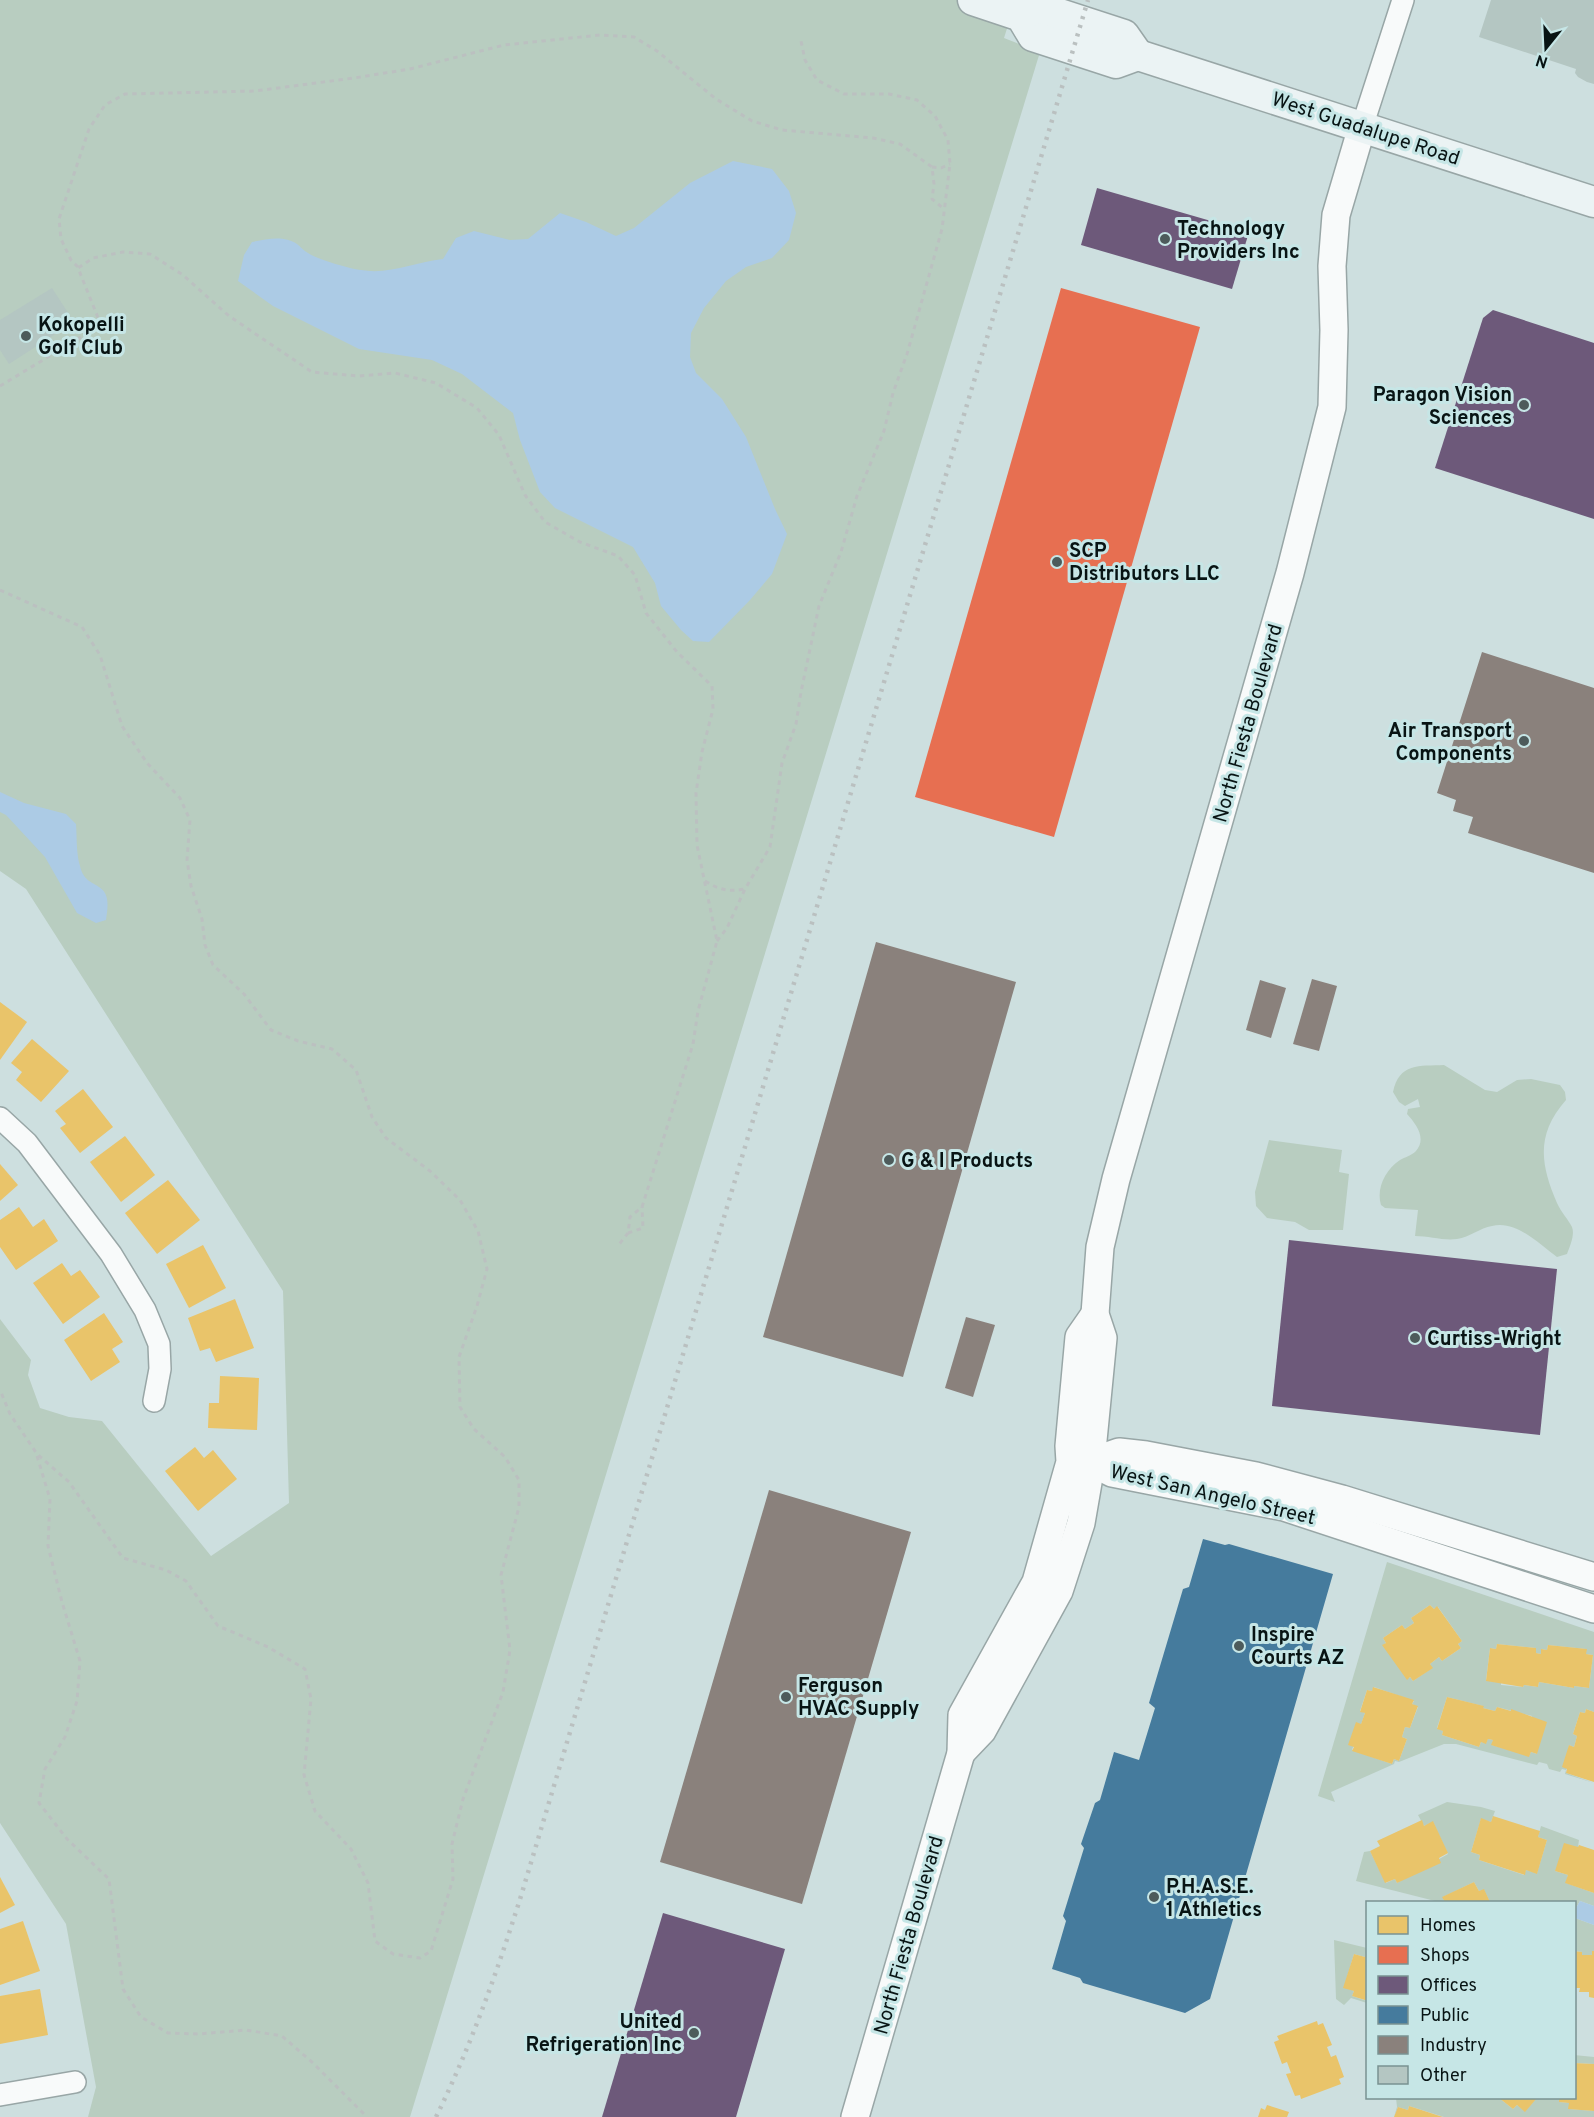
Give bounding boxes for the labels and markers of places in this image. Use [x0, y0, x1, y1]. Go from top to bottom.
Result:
place label: Technology Providers Inc [1177, 217, 1300, 266]
marker: Technology Providers Inc [1158, 232, 1172, 246]
place label: Kokopelli Golf Club [38, 313, 125, 362]
marker: Kokopelli Golf Club [19, 329, 33, 343]
place label: Paragon Vision Sciences [1373, 383, 1512, 432]
marker: Paragon Vision Sciences [1517, 398, 1531, 412]
place label: SCP Distributors LLC [1069, 539, 1220, 588]
marker: SCP Distributors LLC [1050, 555, 1064, 569]
place label: Air Transport Components [1388, 719, 1512, 768]
marker: Air Transport Components [1517, 734, 1531, 748]
place label: G & I Products [901, 1149, 1033, 1175]
marker: G & I Products [882, 1153, 896, 1167]
place label: Curtiss-Wright [1427, 1327, 1562, 1353]
marker: Curtiss-Wright [1408, 1331, 1422, 1345]
place label: Inspire Courts AZ [1251, 1623, 1344, 1672]
marker: Inspire Courts AZ [1232, 1639, 1246, 1653]
place label: Ferguson HVAC Supply [798, 1674, 919, 1723]
marker: Ferguson HVAC Supply [779, 1690, 793, 1704]
place label: P.H.A.S.E. 1 Athletics [1166, 1875, 1262, 1924]
marker: P.H.A.S.E. 1 Athletics [1147, 1890, 1161, 1904]
place label: United Refrigeration Inc [526, 2010, 682, 2059]
marker: United Refrigeration Inc [687, 2026, 701, 2040]

